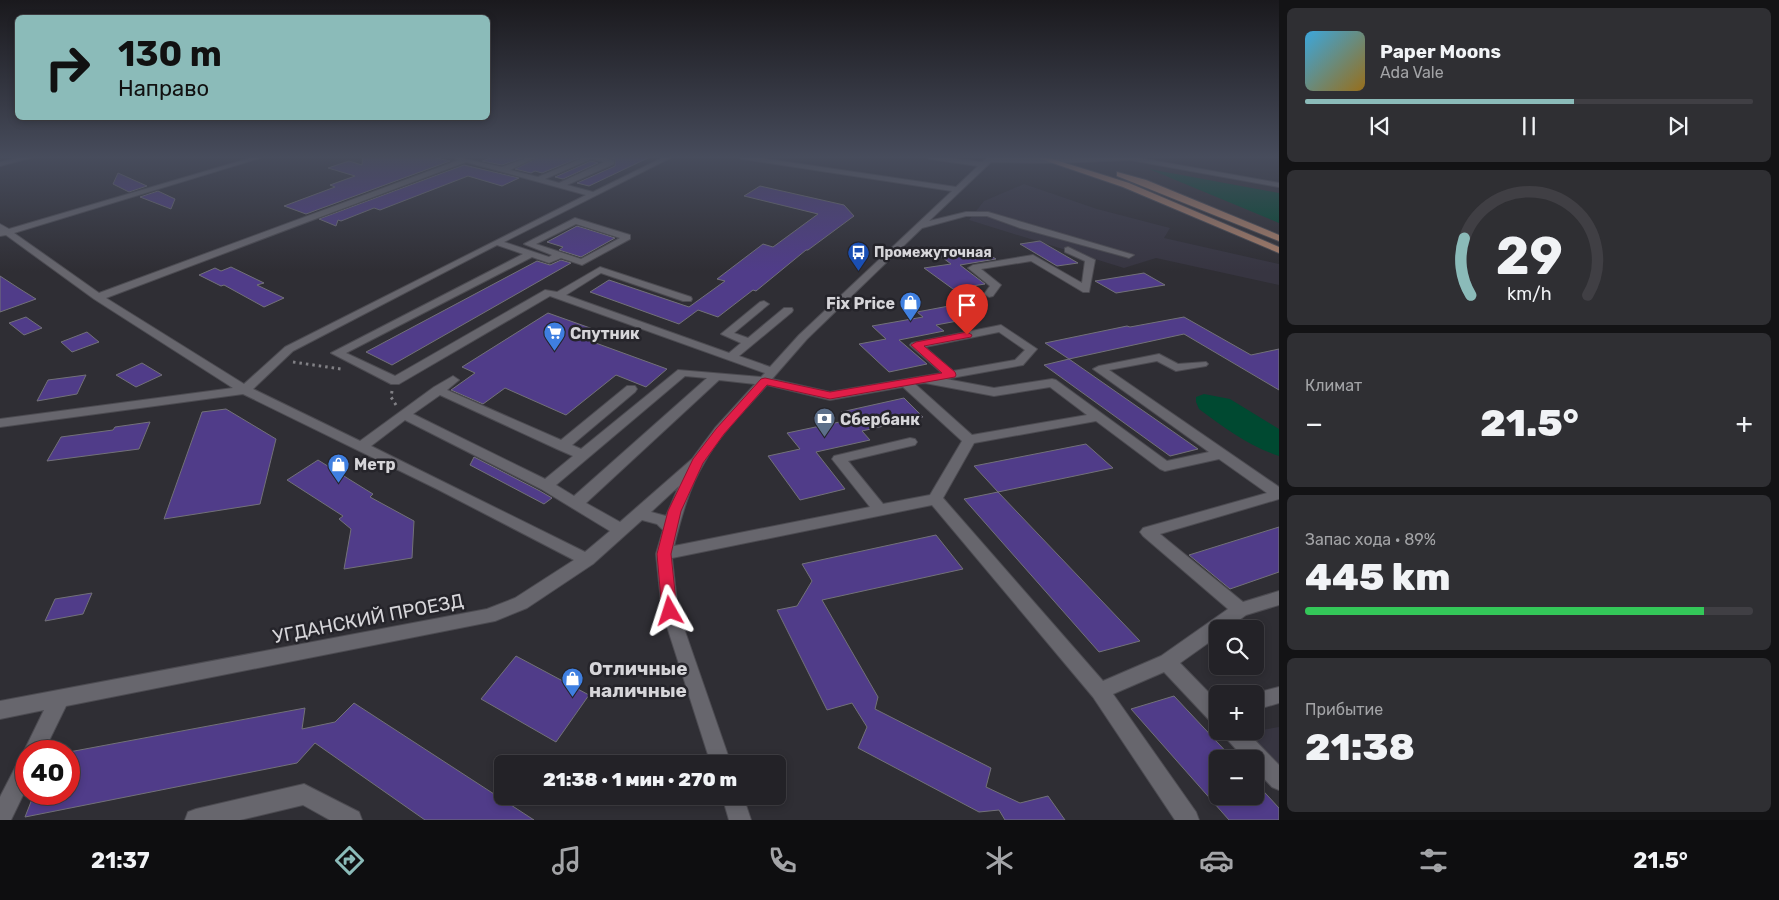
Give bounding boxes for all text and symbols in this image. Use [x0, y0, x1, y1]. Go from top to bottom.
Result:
text: 130 m [118, 33, 222, 75]
icon: right [35, 35, 100, 100]
text: Paper Moons [1380, 40, 1501, 63]
text: Ada Vale [1380, 63, 1444, 82]
text: Направо [118, 75, 209, 102]
icon: previous [1366, 112, 1394, 140]
icon: pause [1515, 112, 1543, 140]
icon: next [1664, 112, 1692, 140]
text: 29 [1495, 225, 1563, 287]
bus stop icon: Промежуточная [846, 240, 870, 271]
place label: Промежуточная [874, 244, 992, 261]
text: km/h [1507, 283, 1551, 304]
pin [946, 284, 988, 335]
shop icon: Fix Price [899, 291, 923, 322]
icon: arrive [953, 291, 981, 319]
place label: Fix Price [826, 294, 895, 313]
supermarket icon: Спутник [542, 321, 566, 352]
place label: Спутник [570, 324, 640, 343]
text: Климат [1305, 376, 1362, 395]
text: 21.5° [1480, 400, 1579, 446]
bank icon: Сбербанк [812, 407, 836, 438]
text: − [1305, 407, 1323, 440]
text: + [1736, 407, 1753, 440]
place label: Сбербанк [840, 410, 920, 429]
shop icon: Метр [326, 452, 350, 483]
place label: Метр [354, 455, 396, 474]
text: Запас хода · 89% [1305, 530, 1436, 549]
text: 445 km [1305, 554, 1450, 600]
position arrow [643, 584, 695, 636]
street label: УГДАНСКИЙ ПРОЕЗД [271, 589, 465, 648]
map controls [1209, 620, 1264, 805]
button: search [1209, 620, 1264, 675]
place label: Отличные наличные [589, 657, 687, 702]
shop icon: Отличные наличные [561, 667, 585, 698]
button: + [1209, 685, 1264, 740]
text: Прибытие [1305, 700, 1383, 719]
text: 21:38 [1305, 724, 1415, 770]
speed limit sign: 40 [15, 740, 80, 805]
button: − [1209, 750, 1264, 805]
text: 21:38 · 1 мин · 270 m [543, 768, 737, 791]
icon: directions [332, 843, 367, 878]
icon: music [549, 843, 584, 878]
icon: phone [765, 843, 800, 878]
icon: climate [982, 843, 1017, 878]
icon: car [1199, 843, 1234, 878]
icon: filters [1416, 843, 1451, 878]
text: 21:37 [91, 847, 150, 874]
text: 21.5° [1633, 847, 1688, 874]

